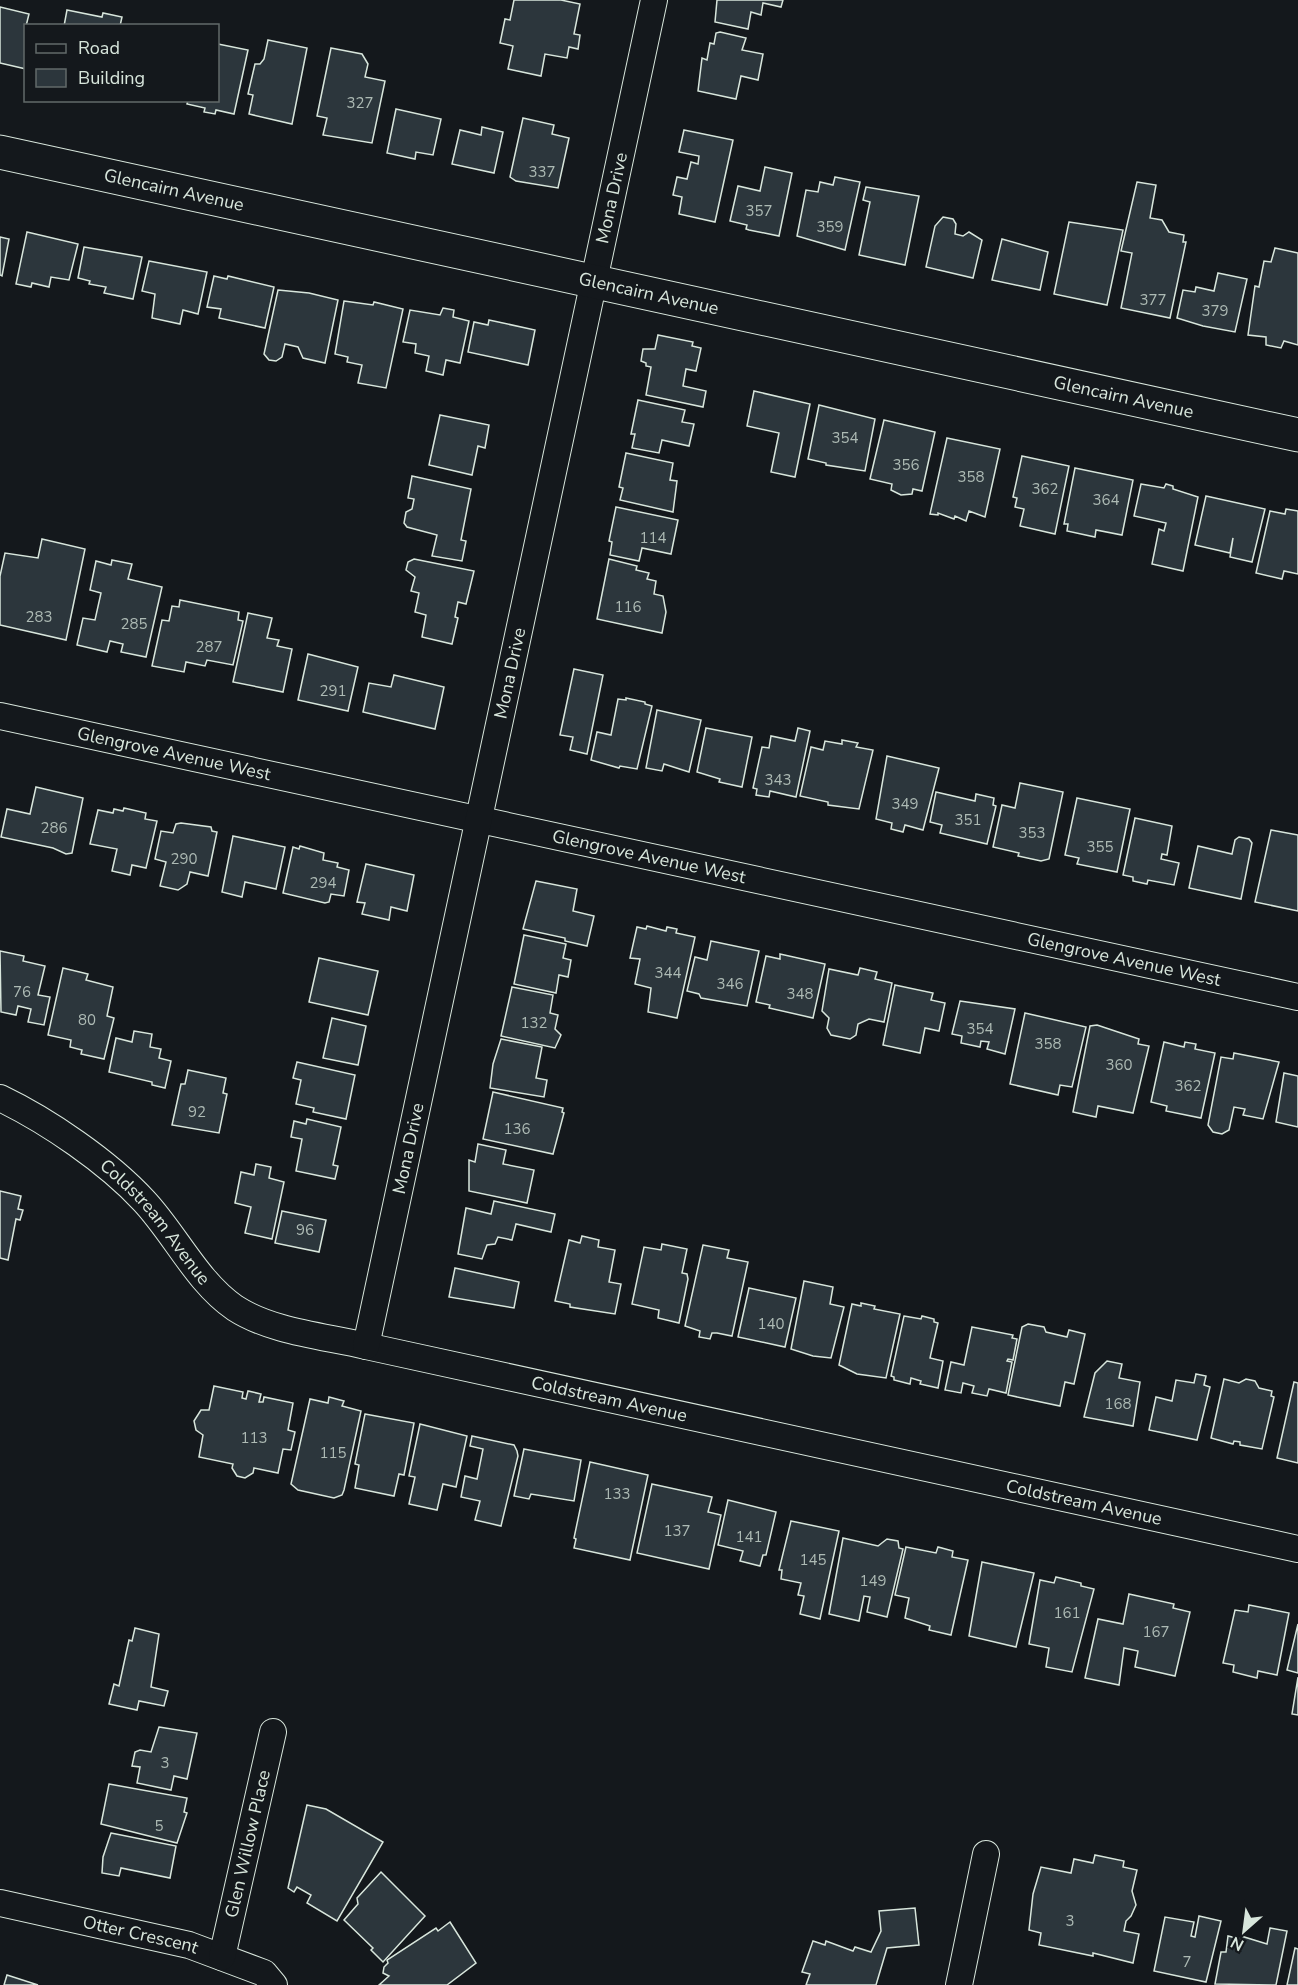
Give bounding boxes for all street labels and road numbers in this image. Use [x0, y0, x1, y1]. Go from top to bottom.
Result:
street label: Mona Drive [590, 150, 633, 246]
street label: Glencairn Avenue [102, 163, 246, 217]
street label: Glencairn Avenue [576, 267, 721, 320]
street label: Glencairn Avenue [1051, 370, 1196, 424]
street label: Mona Drive [489, 625, 531, 721]
street label: Glengrove Avenue West [75, 721, 274, 786]
street label: Glengrove Avenue West [550, 824, 749, 889]
street label: Glengrove Avenue West [1025, 927, 1224, 992]
street label: Mona Drive [387, 1101, 430, 1196]
street label: Coldstream Avenue [95, 1154, 216, 1290]
street label: Coldstream Avenue [529, 1370, 689, 1428]
street label: Coldstream Avenue [1004, 1474, 1164, 1531]
street label: Glen Willow Place [219, 1768, 276, 1920]
street label: Otter Crescent [80, 1910, 203, 1960]

